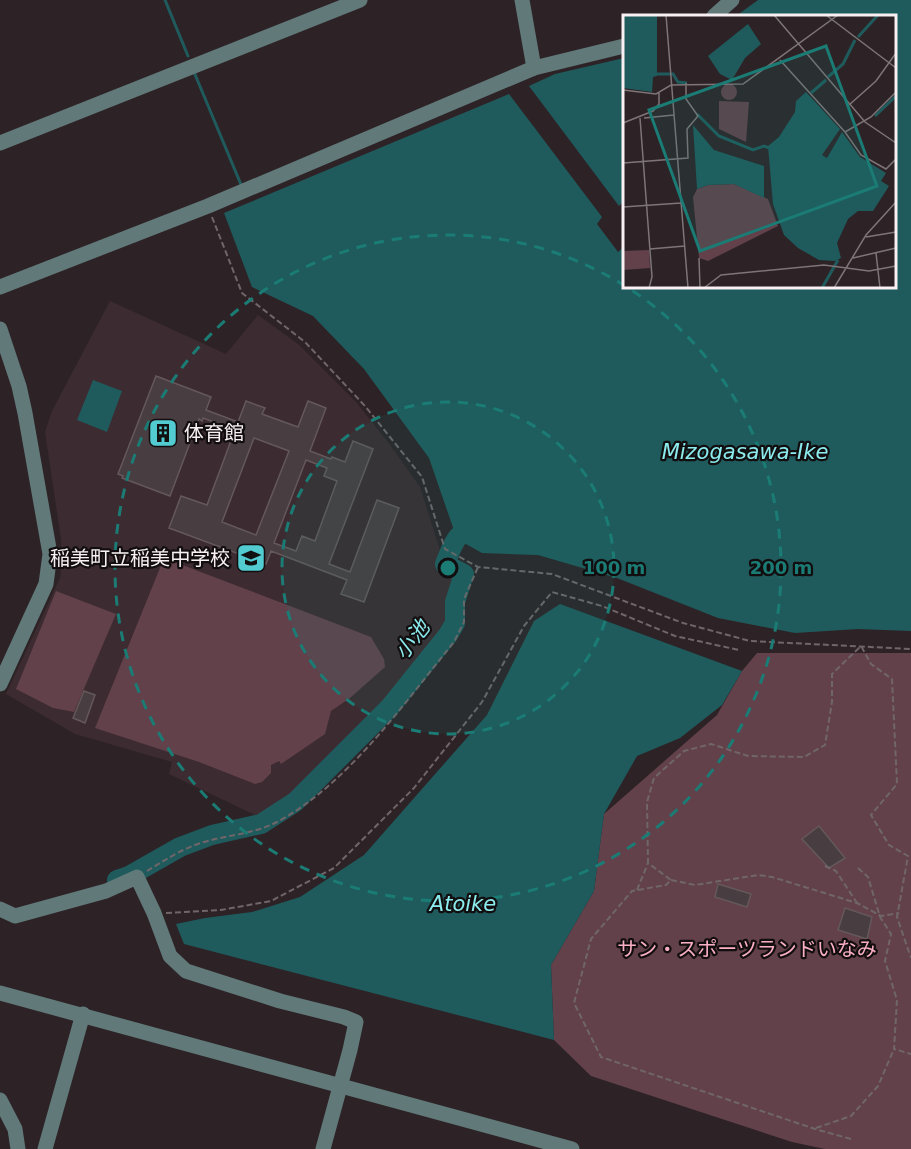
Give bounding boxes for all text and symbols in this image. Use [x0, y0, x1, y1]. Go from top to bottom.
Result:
inset map [623, 15, 896, 288]
building icon: 体育館 [147, 417, 179, 449]
place label: 体育館 [184, 421, 244, 445]
water label: Mizogasawa-Ike [662, 440, 828, 464]
school or university icon: 稲美町立稲美中学校 [235, 542, 267, 574]
place label: 稲美町立稲美中学校 [50, 546, 230, 570]
text: 100 m [583, 557, 645, 578]
text: 200 m [750, 557, 812, 578]
centre of rings [438, 558, 458, 578]
water label: 小池 [390, 614, 436, 664]
water label: Atoike [428, 892, 496, 916]
park label: サン・スポーツランドいなみ [617, 937, 877, 961]

